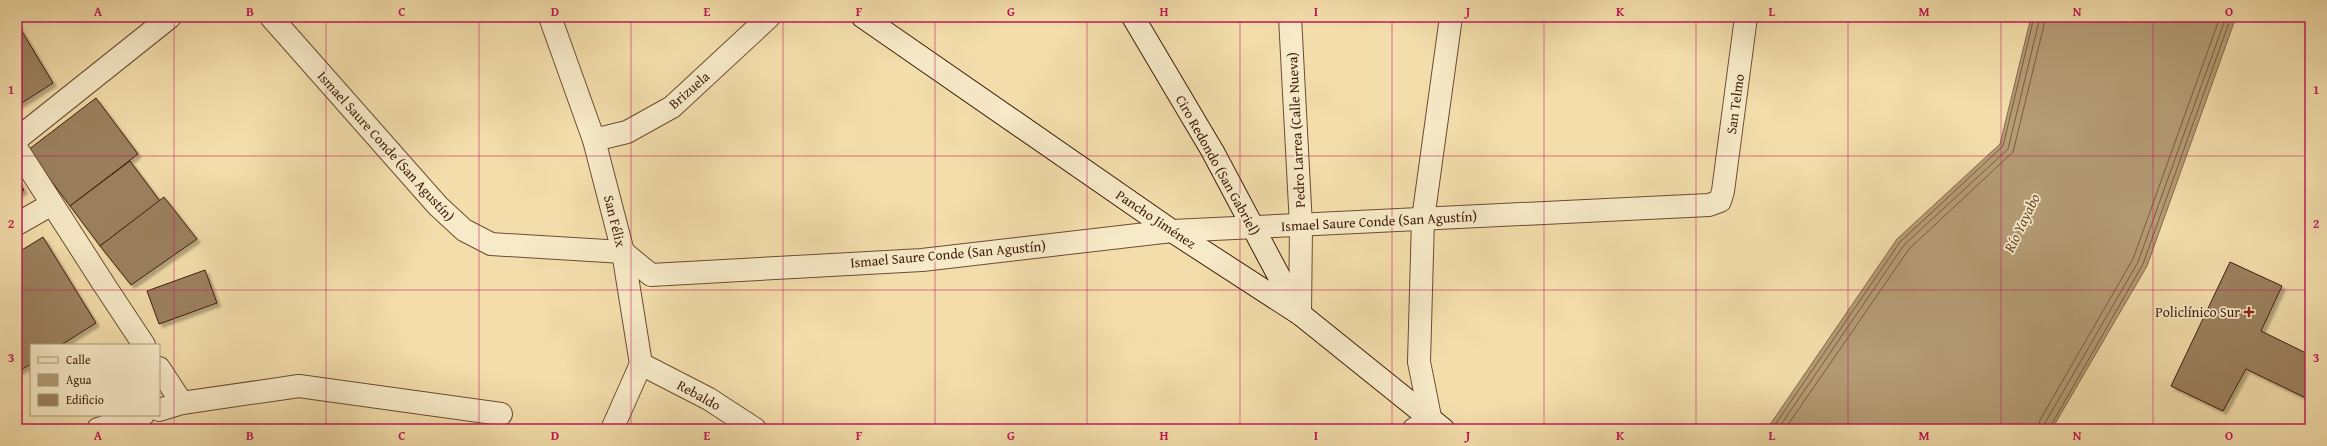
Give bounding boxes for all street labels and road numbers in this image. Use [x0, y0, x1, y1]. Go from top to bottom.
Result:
street label: Pedro Larrea (Calle Nueva) [1282, 52, 1310, 208]
street label: Ismael Saure Conde (San Agustín) [313, 66, 459, 226]
street label: Brizuela [664, 66, 714, 113]
street label: San Telmo [1721, 73, 1749, 135]
street label: Ciro Redondo (San Gabriel) [1171, 91, 1265, 239]
street label: Pancho Jiménez [1112, 185, 1200, 253]
street label: San Félix [599, 193, 631, 250]
street label: Ismael Saure Conde (San Agustín) [1281, 206, 1477, 236]
street label: Ismael Saure Conde (San Agustín) [849, 235, 1047, 273]
street label: Rebaldo [674, 375, 724, 415]

